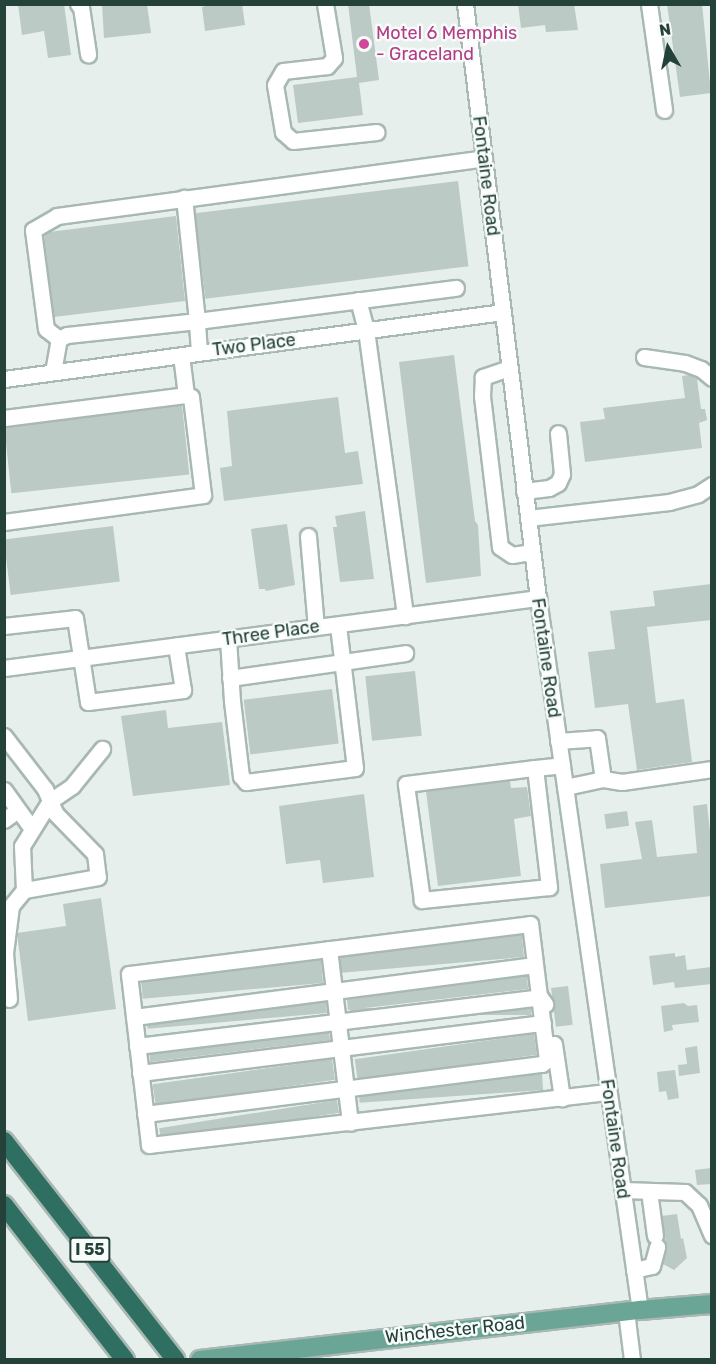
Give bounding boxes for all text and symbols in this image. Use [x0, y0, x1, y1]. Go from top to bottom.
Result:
north arrow [638, 18, 698, 78]
text: N [658, 19, 672, 40]
place label: Motel 6 Memphis - Graceland [376, 23, 517, 66]
marker: Motel 6 Memphis - Graceland [357, 37, 371, 51]
street label: Fontaine Road [468, 115, 504, 237]
street label: Two Place [211, 329, 297, 361]
street label: Fontaine Road [527, 597, 565, 719]
street label: Three Place [221, 615, 321, 651]
street label: Fontaine Road [596, 1078, 634, 1200]
road number: I 55 [69, 1237, 111, 1263]
street label: Winchester Road [384, 1312, 526, 1348]

